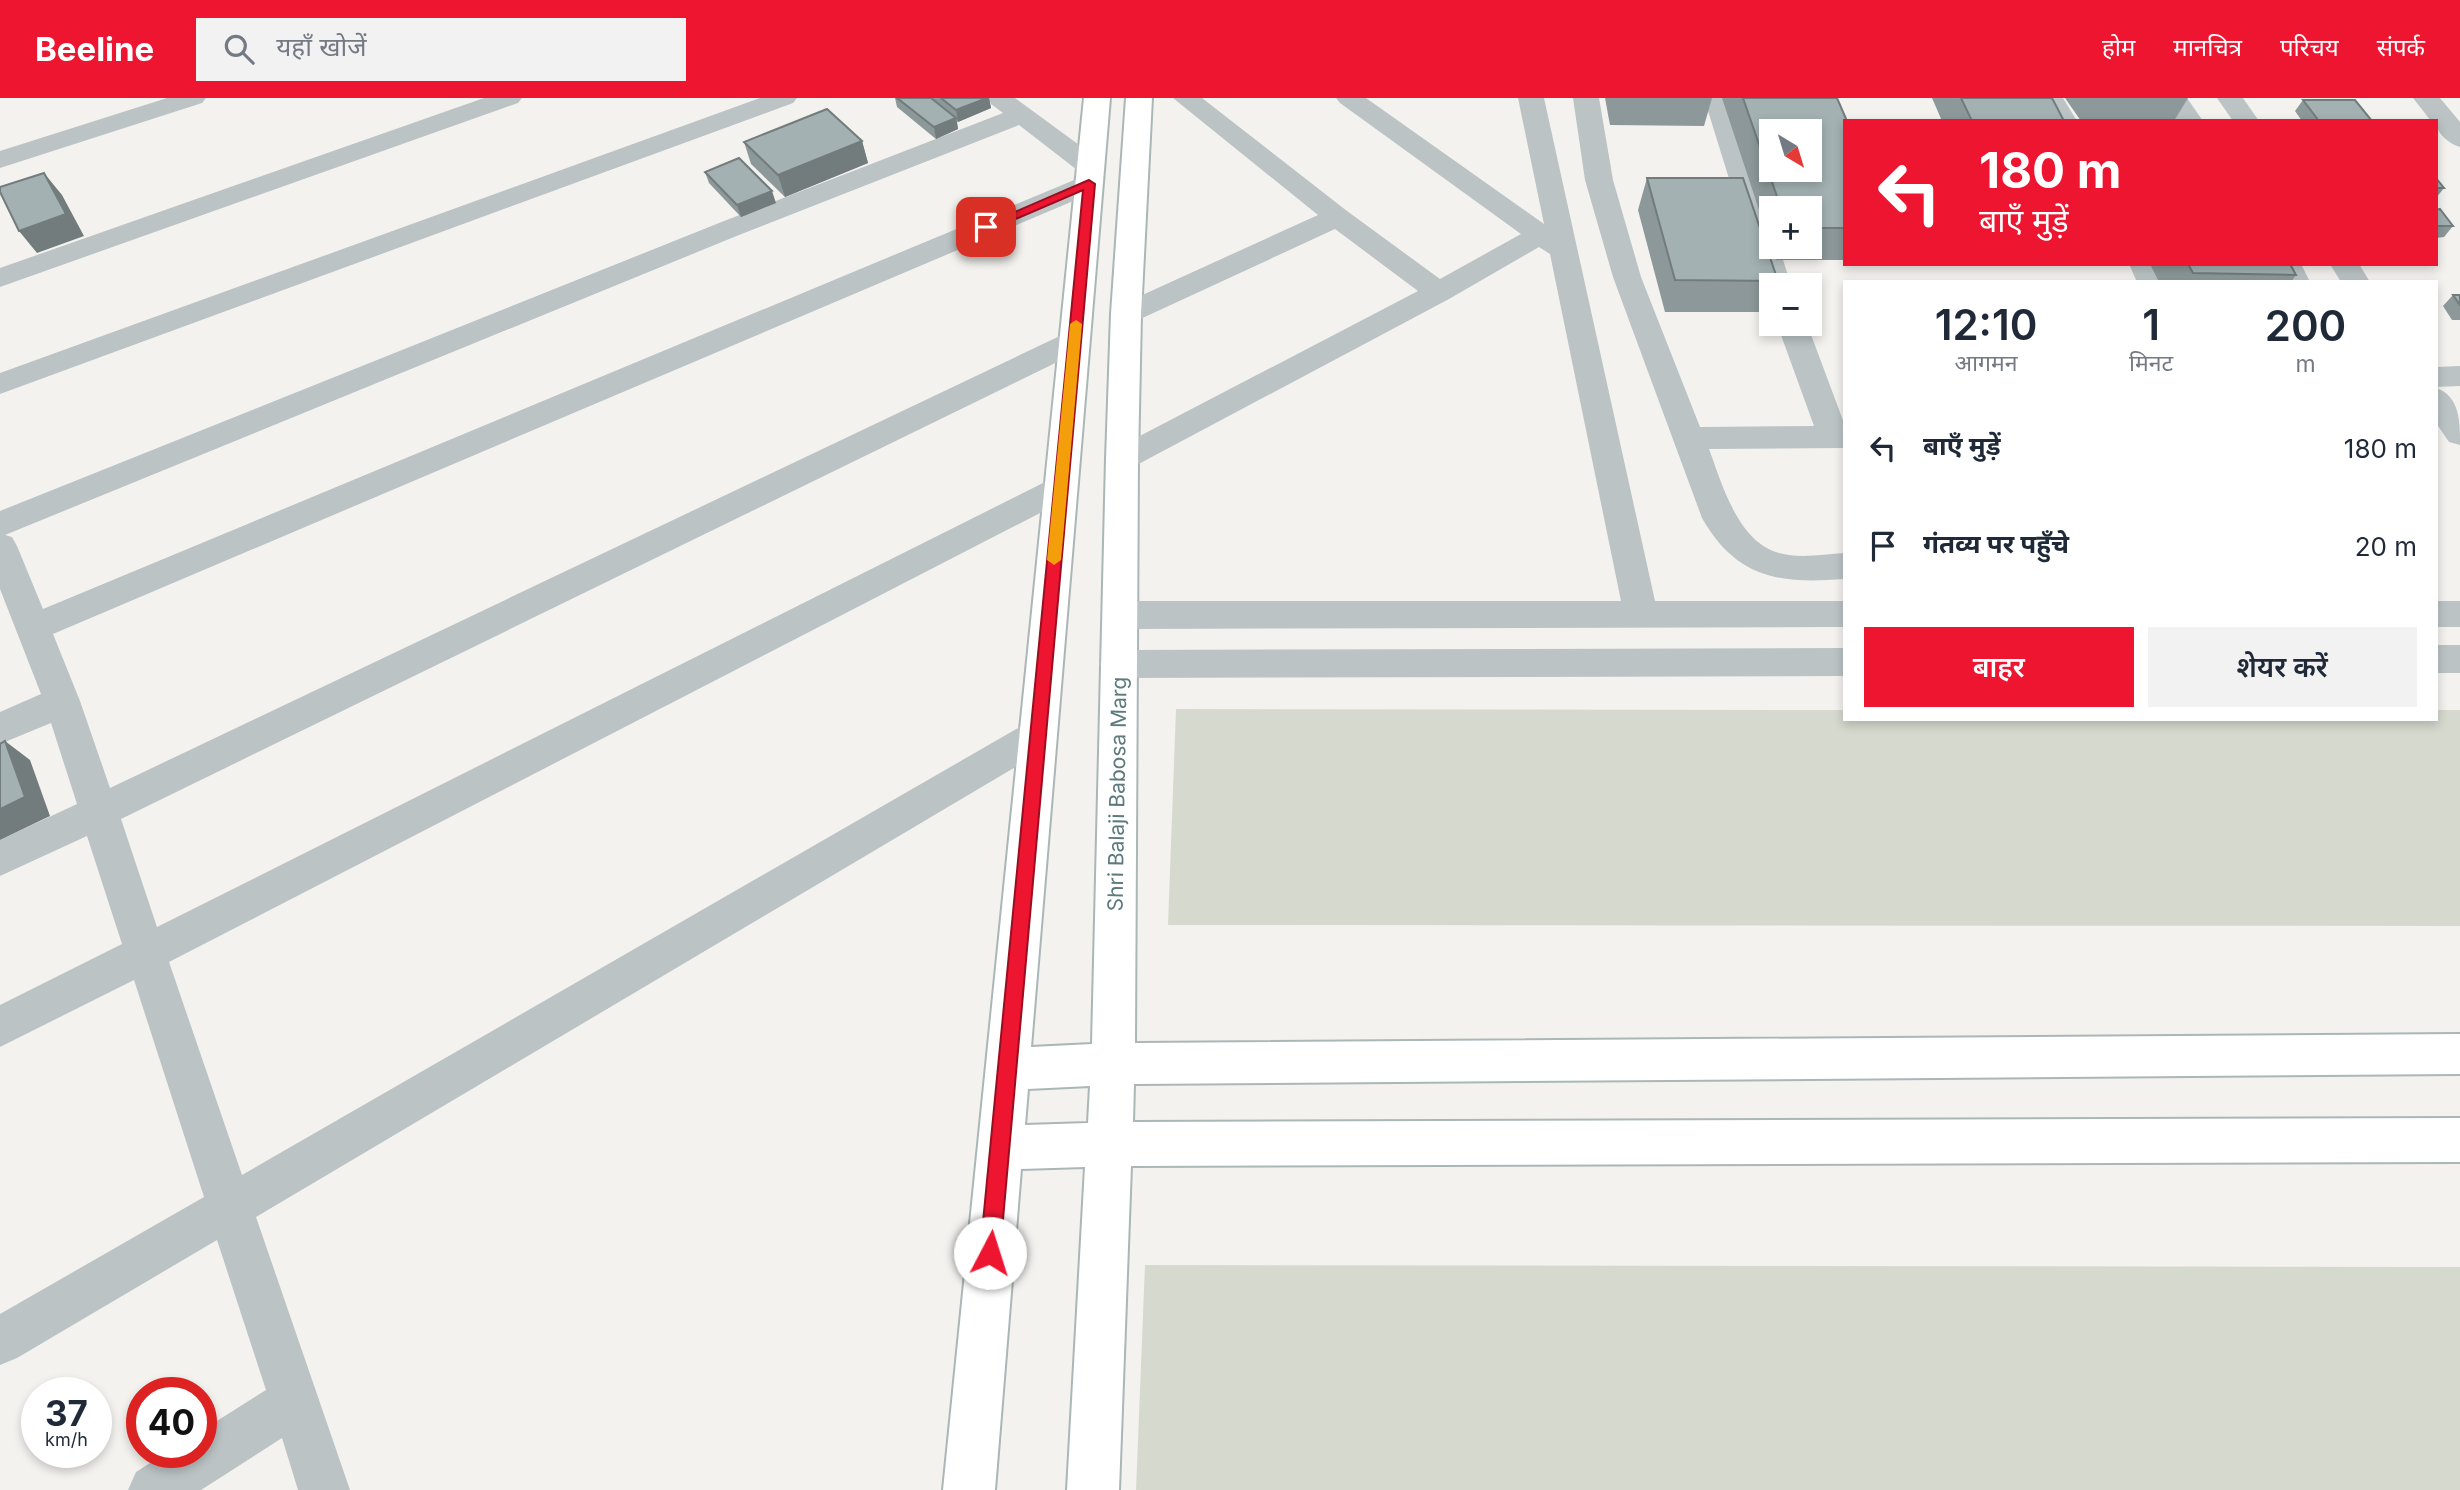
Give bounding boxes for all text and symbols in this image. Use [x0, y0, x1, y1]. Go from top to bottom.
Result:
search box [196, 18, 686, 81]
text: Beeline [35, 29, 154, 69]
icon: search [220, 30, 258, 68]
text: यहाँ खोजें [276, 31, 366, 62]
text: होम [2102, 33, 2135, 62]
text: मानचित्र [2173, 33, 2242, 62]
text: परिचय [2280, 33, 2339, 62]
text: संपर्क [2377, 33, 2425, 62]
north arrow [1759, 119, 1822, 182]
map controls [1759, 119, 1822, 336]
text: 180 m [1979, 141, 2121, 200]
icon: left [1864, 147, 1955, 238]
button: + [1759, 196, 1822, 259]
pin [956, 197, 1016, 257]
text: बाएँ मुड़ें [1979, 201, 2069, 240]
icon: arrive [967, 208, 1005, 246]
button: − [1759, 273, 1822, 336]
text: 12:10 [1935, 299, 2037, 350]
text: 1 [2142, 299, 2160, 350]
text: 200 [2265, 300, 2346, 351]
text: आगमन [1955, 349, 2018, 377]
text: मिनट [2129, 349, 2173, 377]
text: m [2295, 350, 2316, 378]
icon: left [1864, 429, 1902, 467]
text: बाएँ मुड़ें [1923, 430, 2000, 461]
text: 180 m [2344, 433, 2417, 464]
icon: arrive [1864, 527, 1902, 565]
text: गंतव्य पर पहुँचे [1923, 528, 2069, 559]
text: 20 m [2355, 531, 2417, 562]
button: बाहर [1864, 627, 2134, 707]
button: शेयर करें [2148, 627, 2417, 707]
street label: Shri Balaji Babosa Marg [1102, 677, 1132, 911]
position arrow [953, 1216, 1027, 1290]
speed limit sign: 40 [126, 1377, 217, 1468]
text: 37 [45, 1392, 88, 1434]
text: km/h [45, 1429, 88, 1450]

